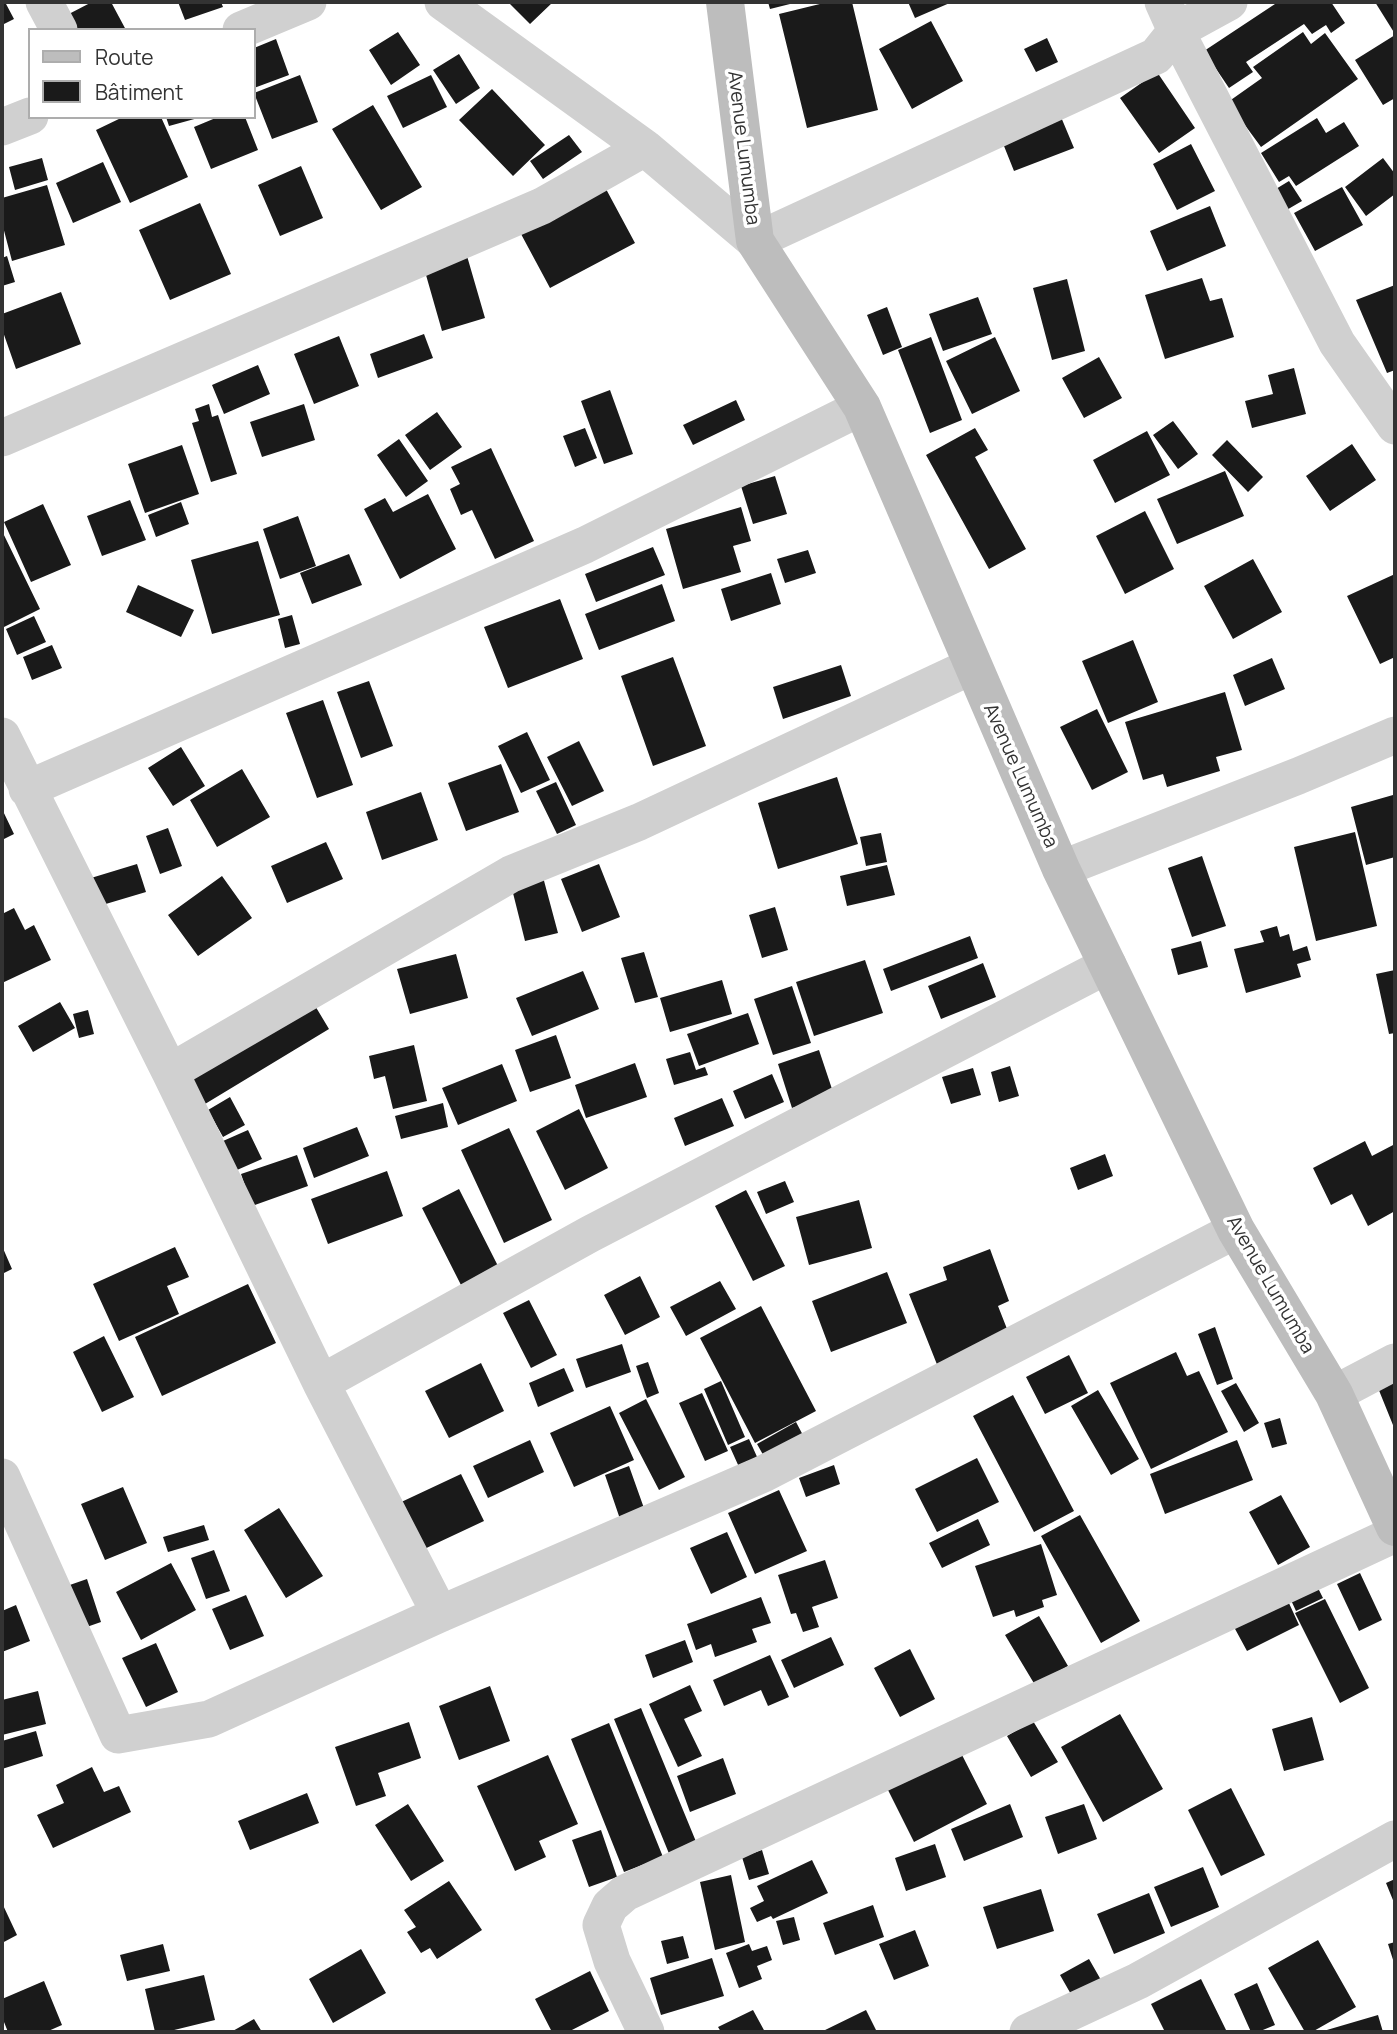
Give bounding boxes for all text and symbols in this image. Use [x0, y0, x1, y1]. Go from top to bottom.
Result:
legend [28, 28, 256, 119]
text: Route [95, 43, 153, 71]
street label: Avenue Lumumba [722, 70, 764, 226]
text: Bâtiment [95, 78, 183, 106]
street label: Avenue Lumumba [978, 700, 1062, 852]
street label: Avenue Lumumba [1221, 1212, 1319, 1358]

